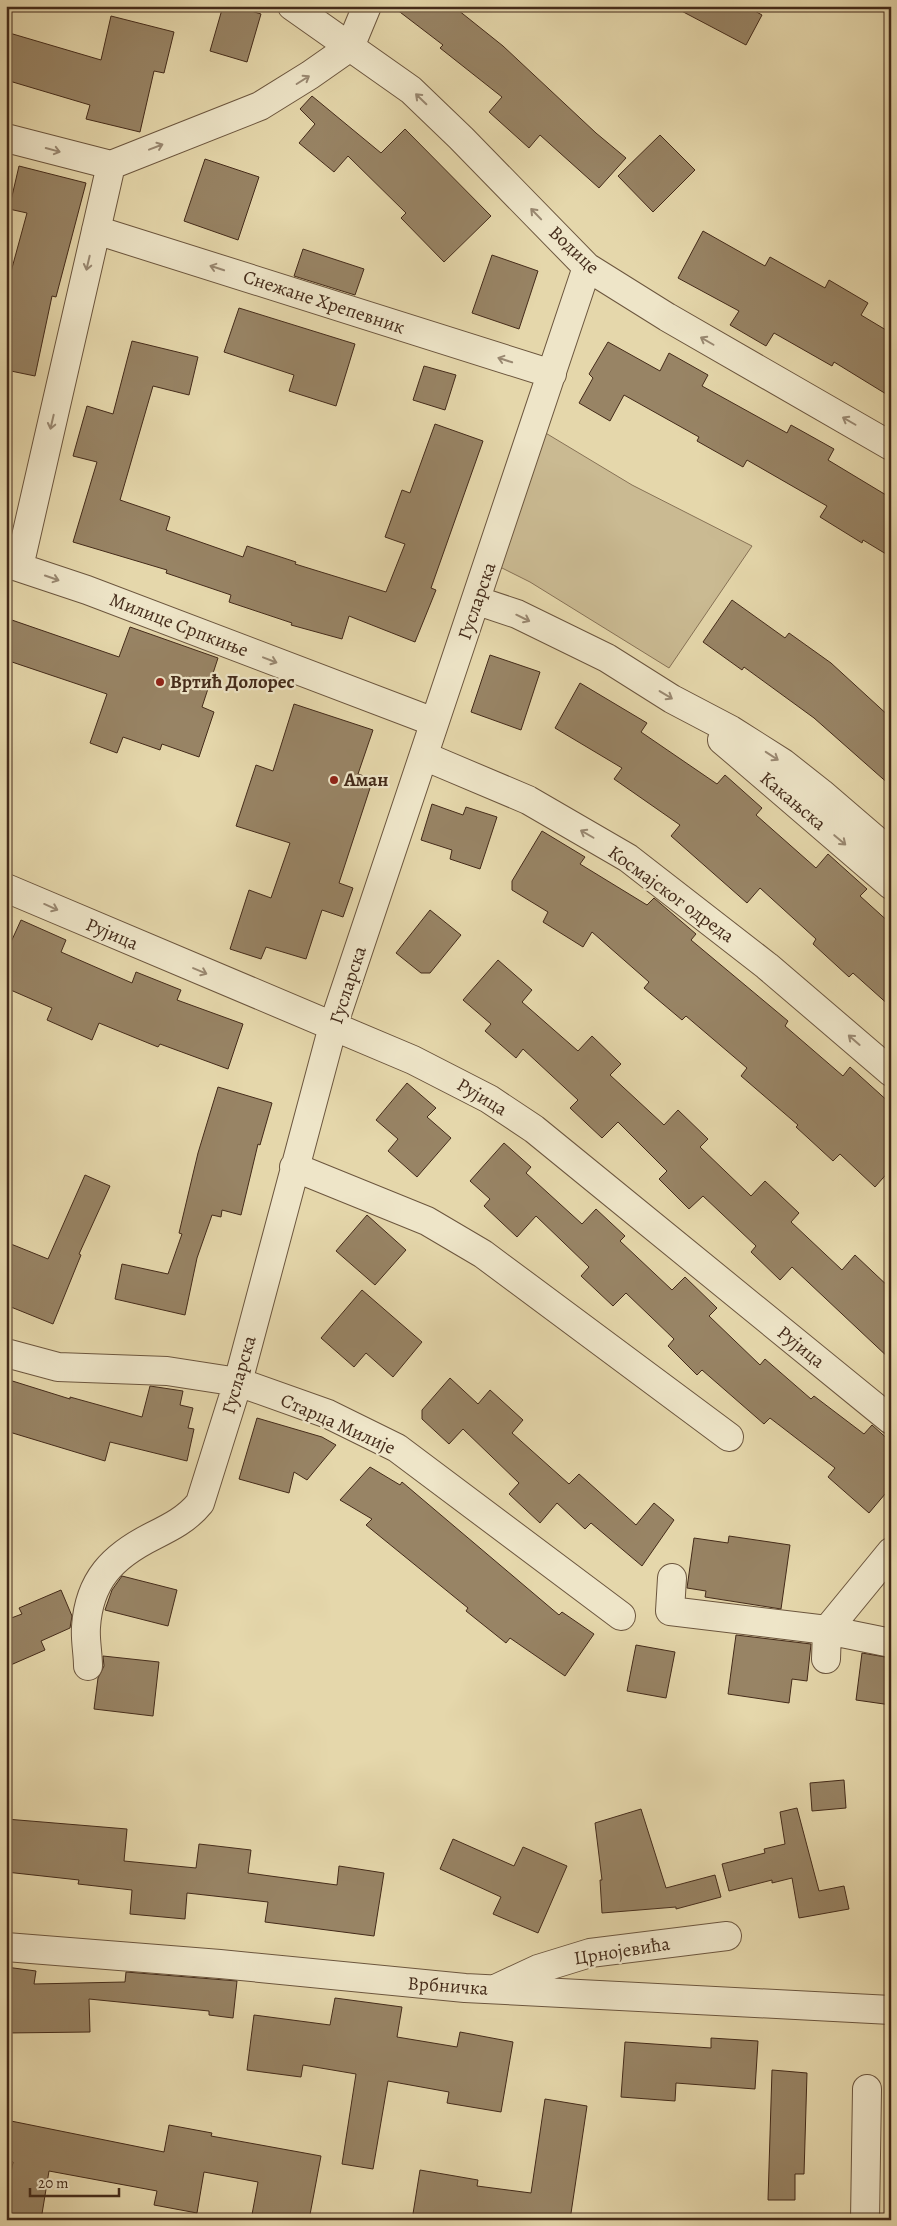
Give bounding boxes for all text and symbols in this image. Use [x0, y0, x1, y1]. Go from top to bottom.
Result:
one-way arrow [296, 74, 310, 84]
one-way arrow [415, 93, 427, 105]
one-way arrow [148, 142, 163, 151]
one-way arrow [45, 146, 61, 155]
one-way arrow [530, 207, 542, 220]
street label: Водице [543, 220, 605, 280]
one-way arrow [83, 255, 92, 271]
one-way arrow [209, 263, 225, 272]
street label: Снежане Хрепевник [240, 264, 408, 340]
one-way arrow [700, 336, 715, 346]
one-way arrow [497, 354, 513, 364]
one-way arrow [47, 413, 56, 429]
one-way arrow [842, 416, 856, 426]
street label: Гусларска [452, 558, 502, 643]
one-way arrow [44, 574, 60, 584]
street label: Милице Српкиње [106, 587, 252, 663]
one-way arrow [515, 613, 530, 623]
one-way arrow [262, 656, 277, 665]
place label: Вртић Долорес [170, 669, 295, 695]
marker: Вртић Долорес [154, 676, 166, 688]
one-way arrow [658, 691, 672, 701]
one-way arrow [764, 751, 778, 761]
street label: Какањска [754, 766, 832, 837]
place label: Аман [343, 767, 389, 793]
marker: Аман [328, 774, 340, 786]
one-way arrow [580, 829, 594, 839]
one-way arrow [833, 834, 846, 845]
street label: Космајског одреда [603, 839, 740, 949]
one-way arrow [43, 903, 58, 913]
street label: Рујица [82, 911, 142, 957]
street label: Гусларска [323, 942, 373, 1027]
one-way arrow [192, 966, 207, 976]
one-way arrow [847, 1034, 860, 1046]
street label: Рујица [452, 1072, 512, 1122]
street label: Рујица [772, 1320, 831, 1374]
street label: Гусларска [215, 1332, 263, 1417]
street label: Старца Милије [276, 1387, 400, 1461]
street label: Црнојевића [572, 1931, 672, 1971]
street label: Врбничка [407, 1970, 489, 2002]
scale bar [30, 2166, 119, 2198]
text: 20 m [38, 2173, 69, 2193]

